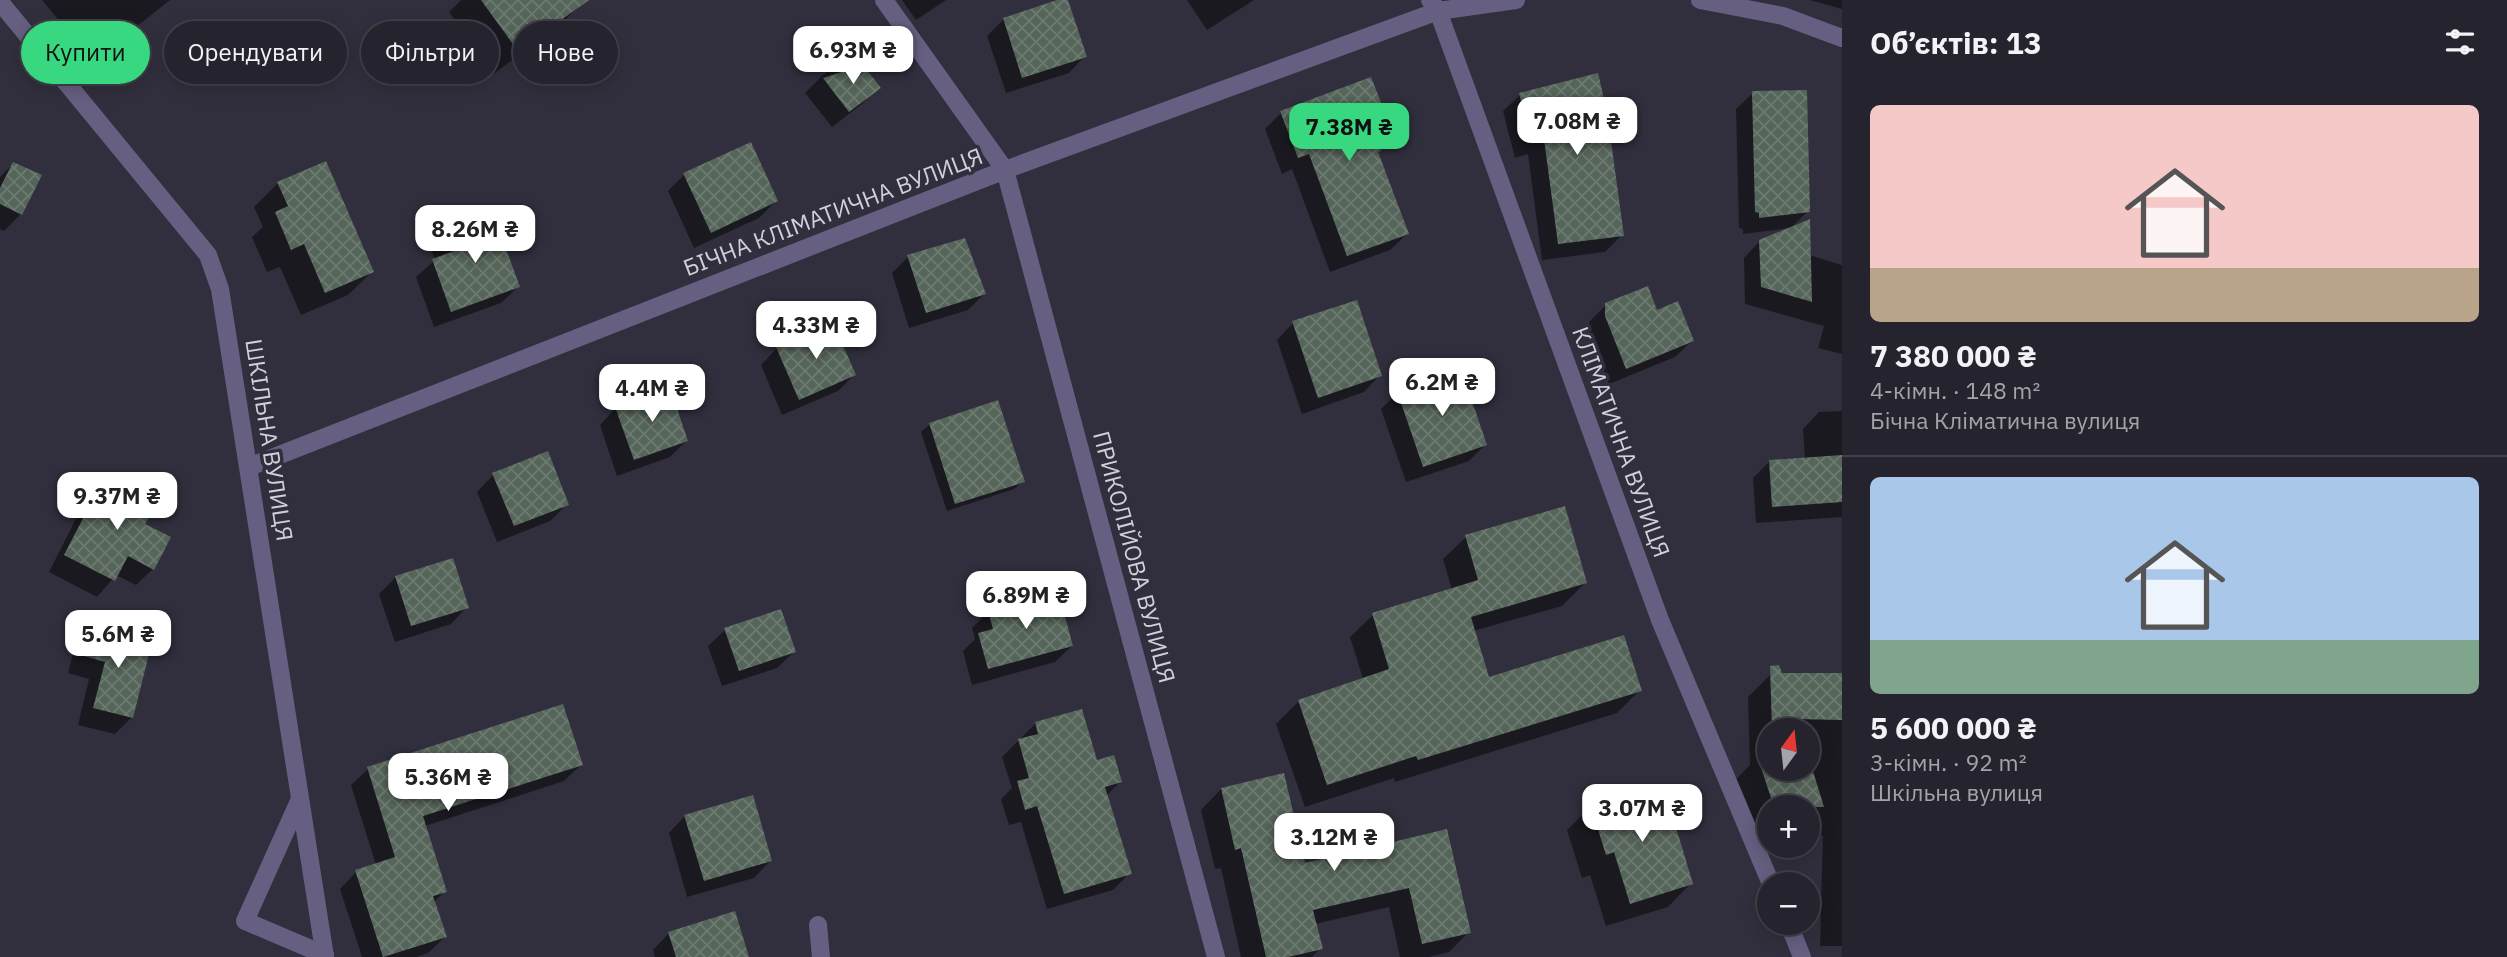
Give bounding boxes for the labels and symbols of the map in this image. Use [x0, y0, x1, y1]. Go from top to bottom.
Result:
pin: 6.93M ₴ [788, 27, 918, 86]
pin: 7.08M ₴ [1512, 97, 1642, 157]
pin: 7.38M ₴ [1284, 104, 1414, 163]
street label: БІЧНА КЛІМАТИЧНА ВУЛИЦЯ [679, 140, 987, 282]
pin: 8.26M ₴ [410, 205, 540, 265]
pin: 4.33M ₴ [751, 302, 881, 361]
street label: КЛІМАТИЧНА ВУЛИЦЯ [1566, 322, 1678, 561]
street label: ШКІЛЬНА ВУЛИЦЯ [239, 337, 301, 543]
pin: 6.2M ₴ [1385, 358, 1499, 418]
pin: 4.4M ₴ [595, 364, 709, 424]
street label: ПРИКОЛІЙОВА ВУЛИЦЯ [1087, 427, 1183, 686]
pin: 9.37M ₴ [52, 472, 182, 532]
pin: 6.89M ₴ [961, 572, 1091, 631]
pin: 5.6M ₴ [61, 610, 175, 670]
north arrow [1757, 718, 1820, 780]
pin: 5.36M ₴ [383, 754, 513, 813]
pin: 3.07M ₴ [1577, 784, 1707, 844]
pin: 3.12M ₴ [1269, 814, 1399, 873]

